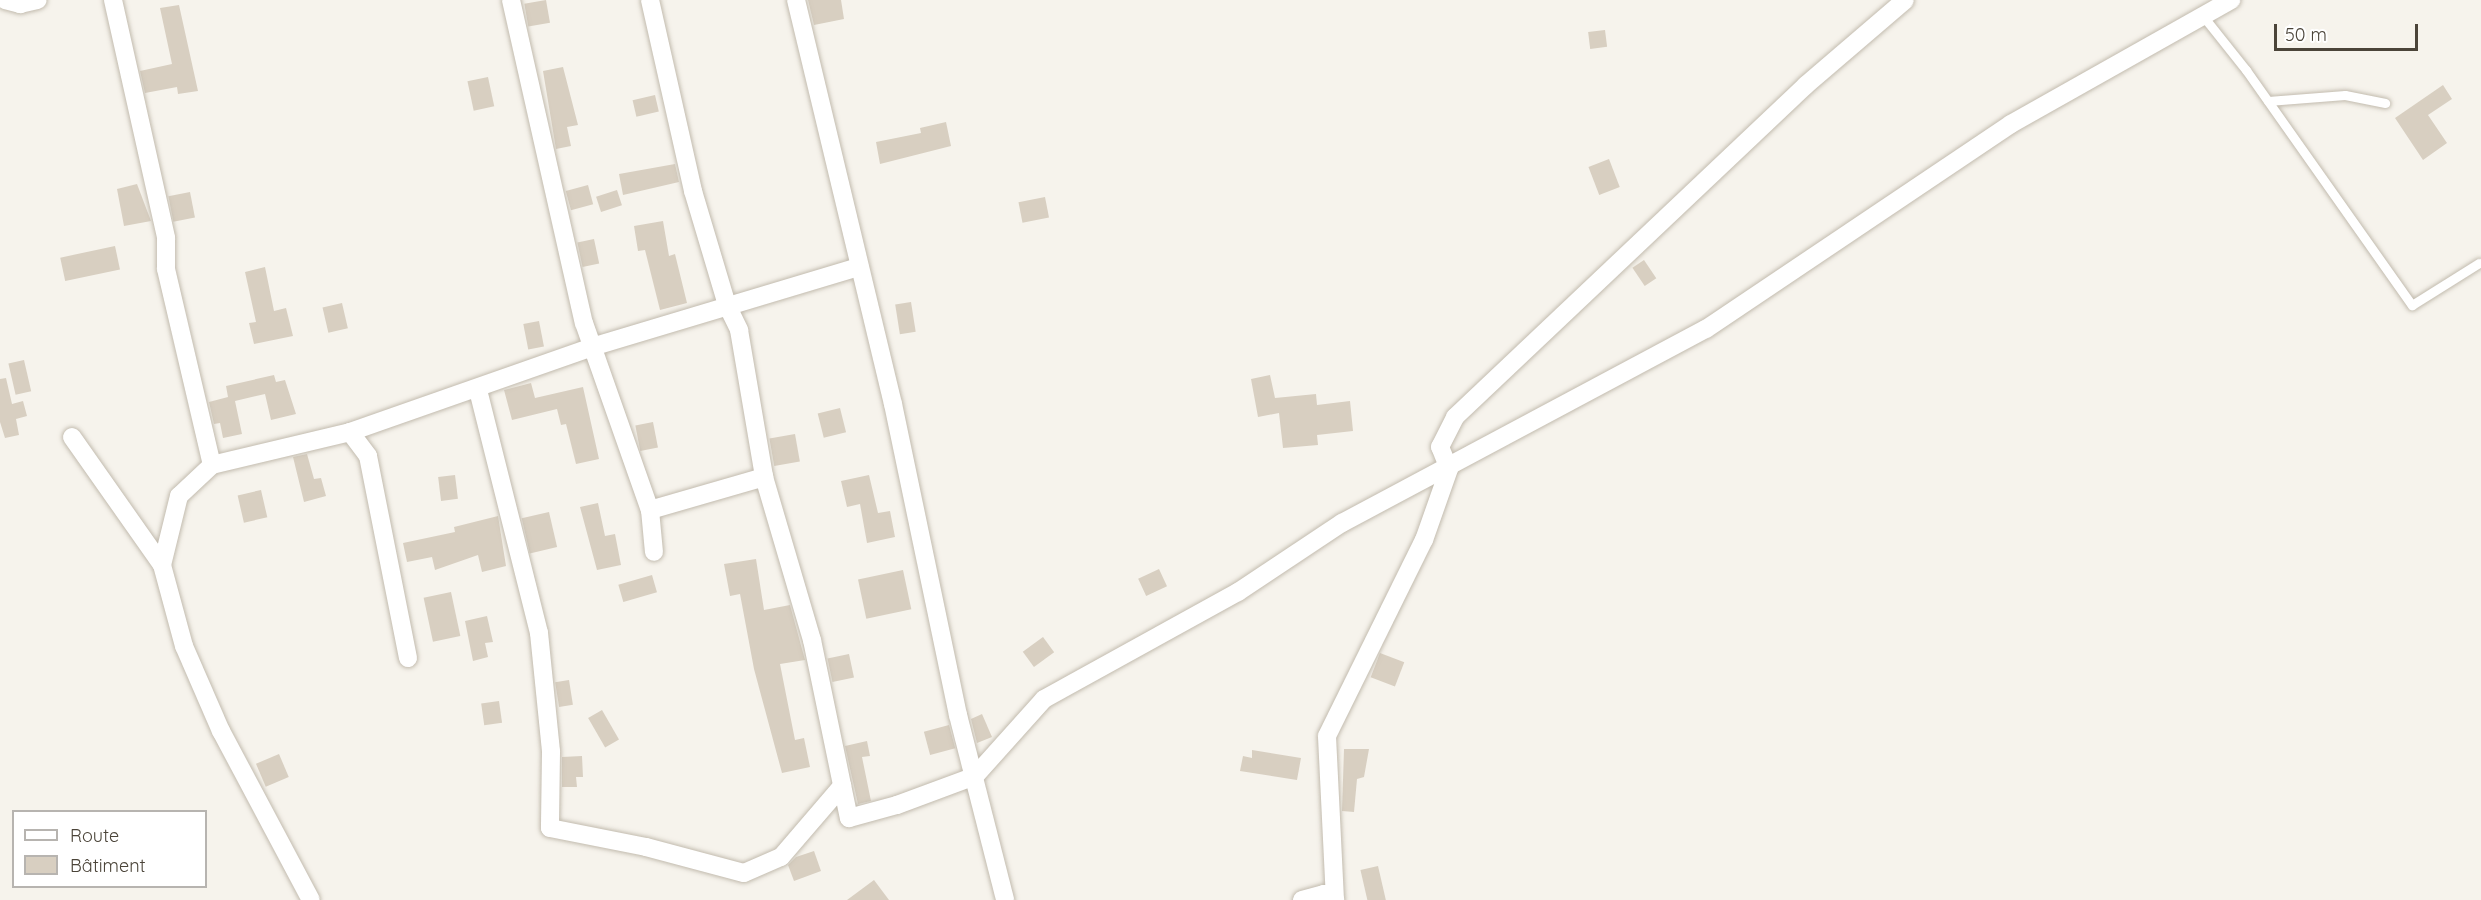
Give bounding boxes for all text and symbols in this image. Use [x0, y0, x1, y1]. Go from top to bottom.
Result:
scale bar [2277, 12, 2421, 50]
text: 50 m [2285, 23, 2327, 46]
legend [12, 810, 207, 888]
text: Route [70, 824, 119, 847]
text: Bâtiment [70, 854, 146, 877]

